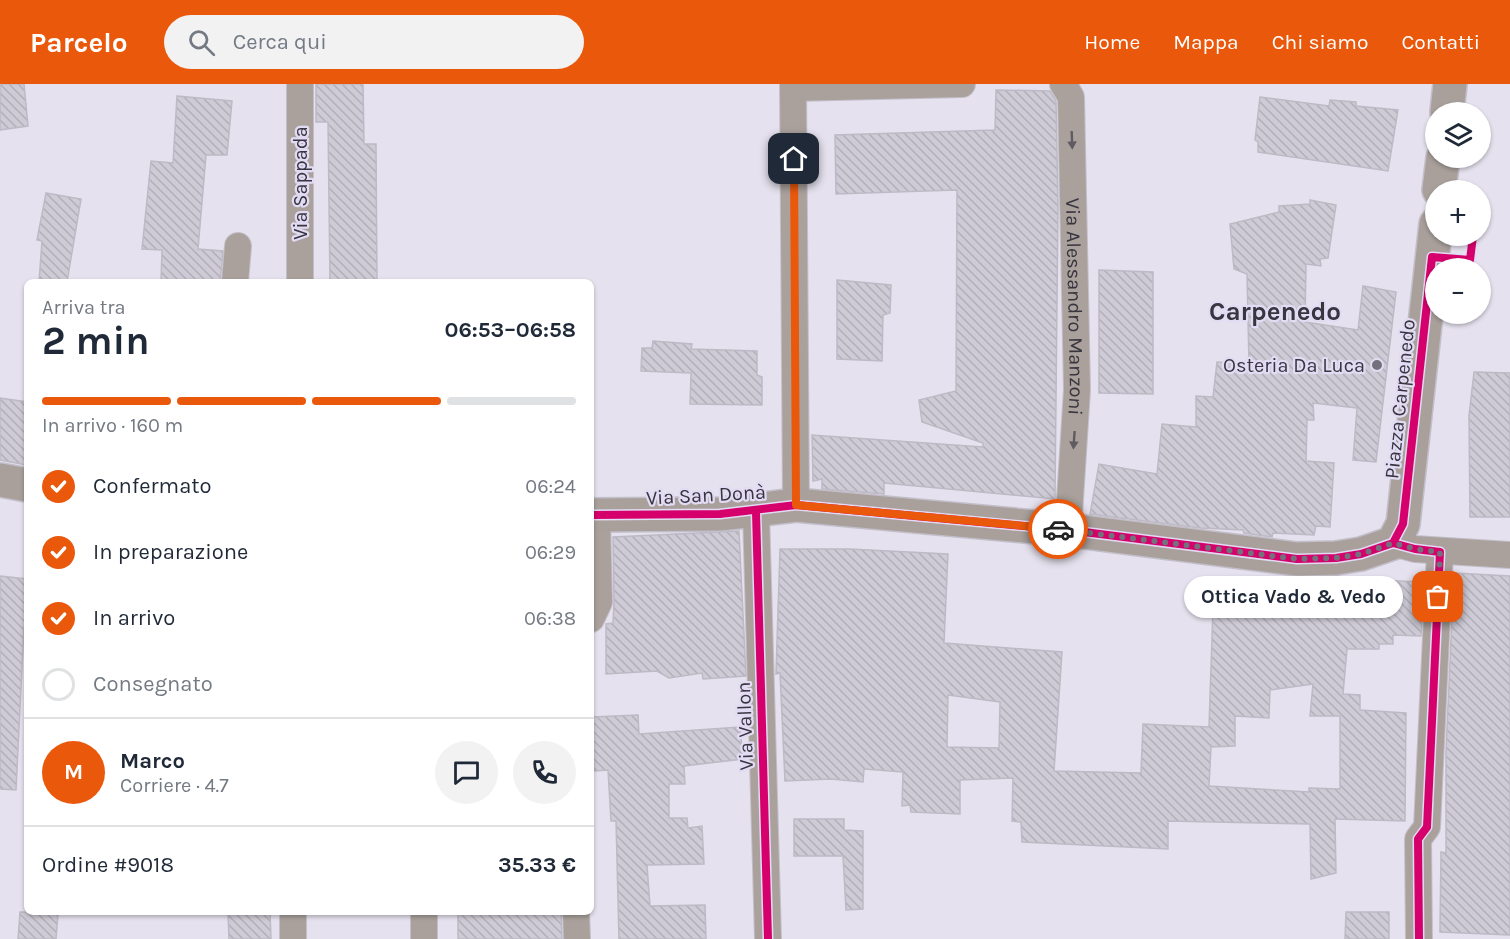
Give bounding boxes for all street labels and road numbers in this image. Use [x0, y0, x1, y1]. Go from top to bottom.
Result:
street label: Via Sappada [289, 126, 312, 240]
street label: Via Alessandro Manzoni [1062, 198, 1089, 416]
street label: Piazza Carpenedo [1380, 318, 1420, 480]
street label: Via San Donà [645, 480, 767, 510]
street label: Via Vallon [732, 681, 758, 771]

